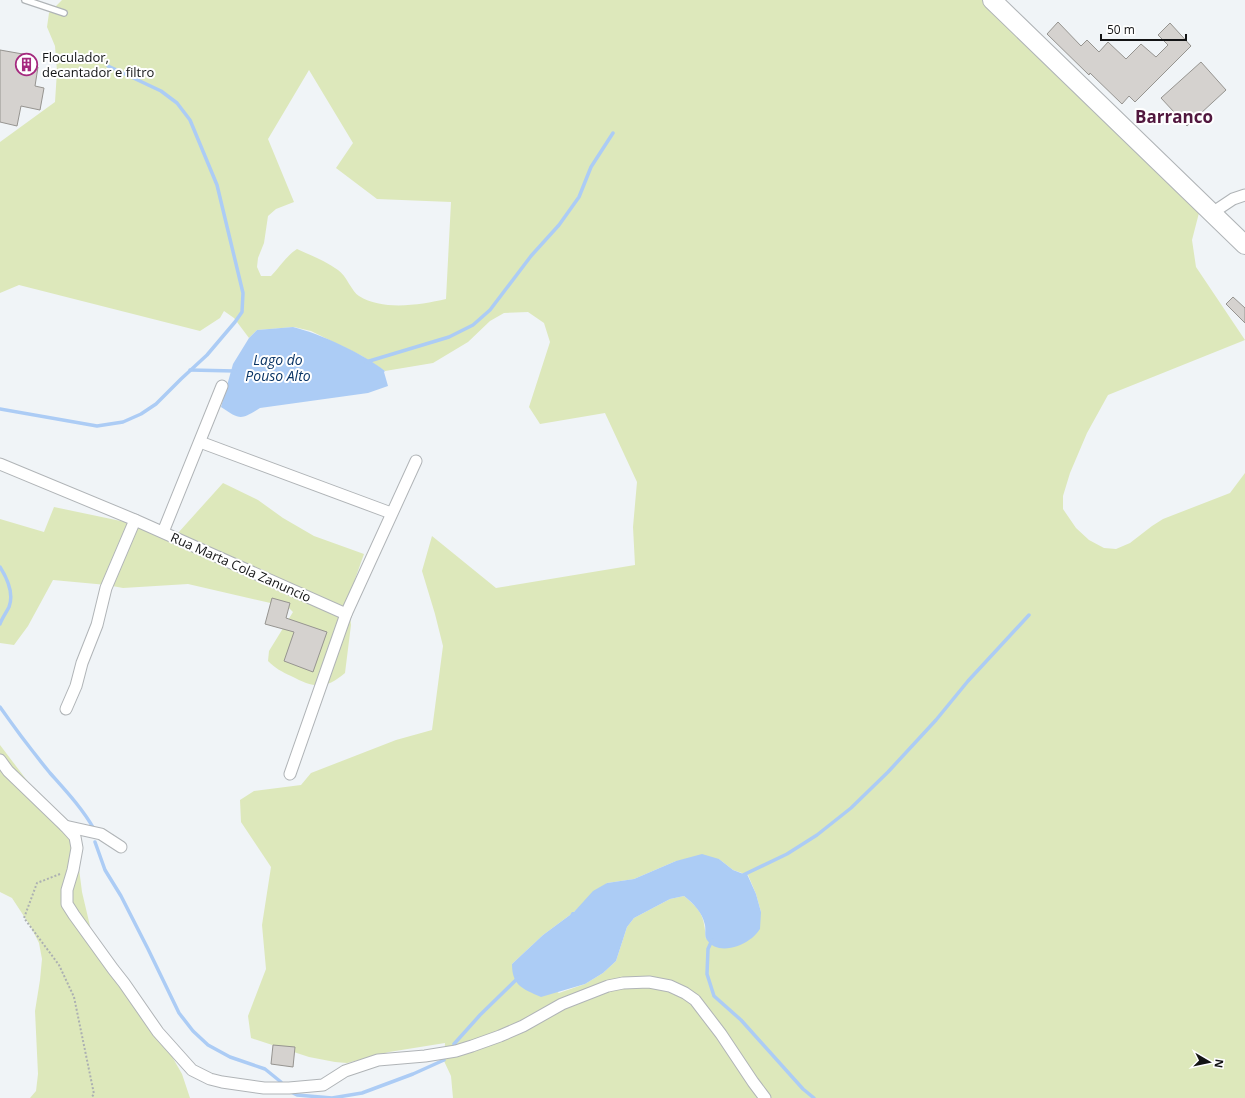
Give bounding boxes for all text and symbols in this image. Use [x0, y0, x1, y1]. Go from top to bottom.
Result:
scale bar [1101, 16, 1186, 42]
text: 50 m [1107, 21, 1135, 38]
place label: Floculador, decantador e filtro [42, 48, 155, 81]
building icon: Floculador, decantador e filtro [13, 51, 39, 77]
district label: Barranco [1135, 105, 1213, 128]
water label: Lago do Pouso Alto [245, 350, 311, 385]
street label: Rua Marta Cola Zanuncio [168, 528, 314, 606]
north arrow [1189, 1042, 1229, 1082]
text: N [1211, 1058, 1227, 1069]

